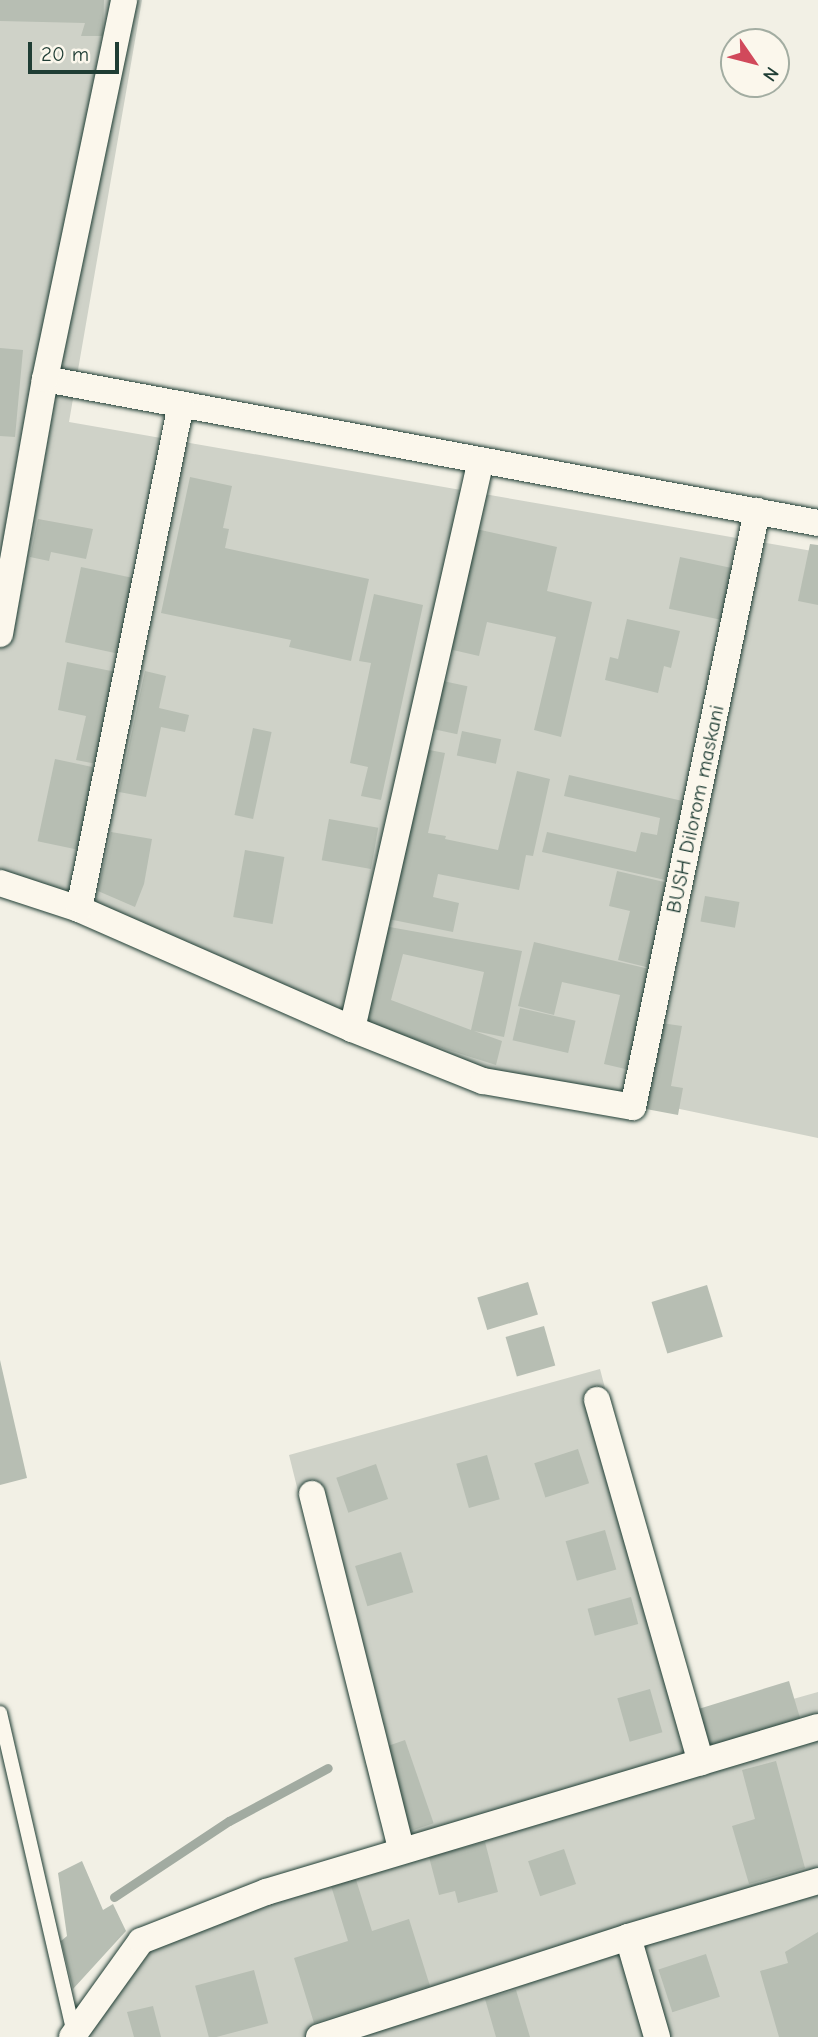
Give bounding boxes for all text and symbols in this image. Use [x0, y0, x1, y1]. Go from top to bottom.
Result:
scale bar [32, 28, 122, 72]
north arrow [720, 28, 790, 98]
text: 20 m [41, 42, 89, 66]
text: N [758, 63, 783, 85]
street label: BUSH Dilorom maskani [661, 703, 729, 915]

